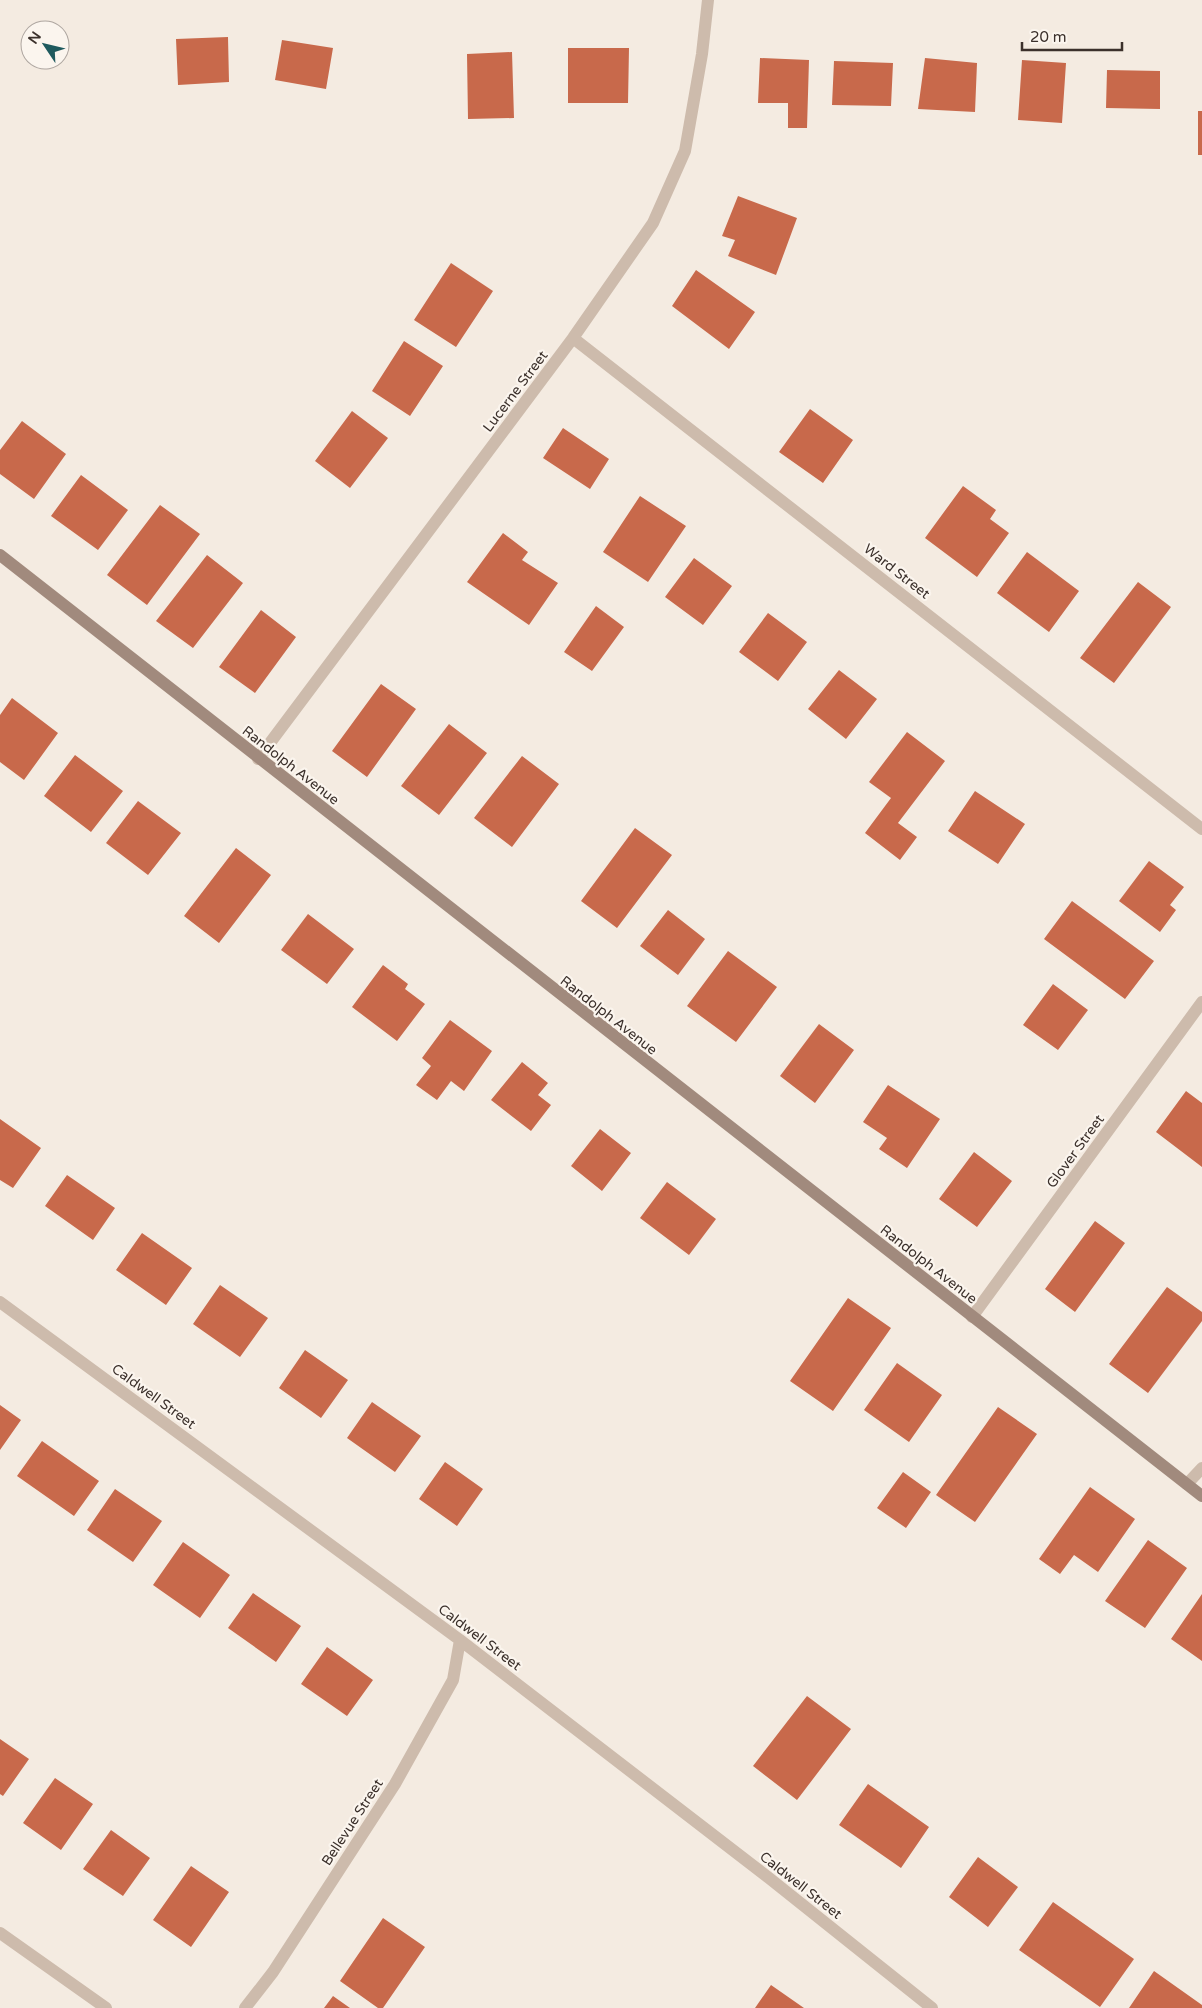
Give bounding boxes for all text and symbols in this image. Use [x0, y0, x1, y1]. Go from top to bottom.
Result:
north arrow [20, 20, 70, 70]
scale bar [1022, 20, 1122, 52]
text: N [25, 28, 45, 47]
text: 20 m [1030, 28, 1067, 46]
street label: Lucerne Street [479, 347, 552, 435]
street label: Ward Street [860, 540, 934, 603]
street label: Randolph Avenue [239, 722, 343, 809]
street label: Randolph Avenue [557, 972, 661, 1059]
street label: Glover Street [1043, 1111, 1108, 1191]
street label: Randolph Avenue [877, 1221, 981, 1308]
street label: Caldwell Street [108, 1360, 199, 1433]
street label: Caldwell Street [435, 1601, 525, 1675]
street label: Bellevue Street [318, 1775, 387, 1869]
street label: Caldwell Street [756, 1848, 846, 1923]

